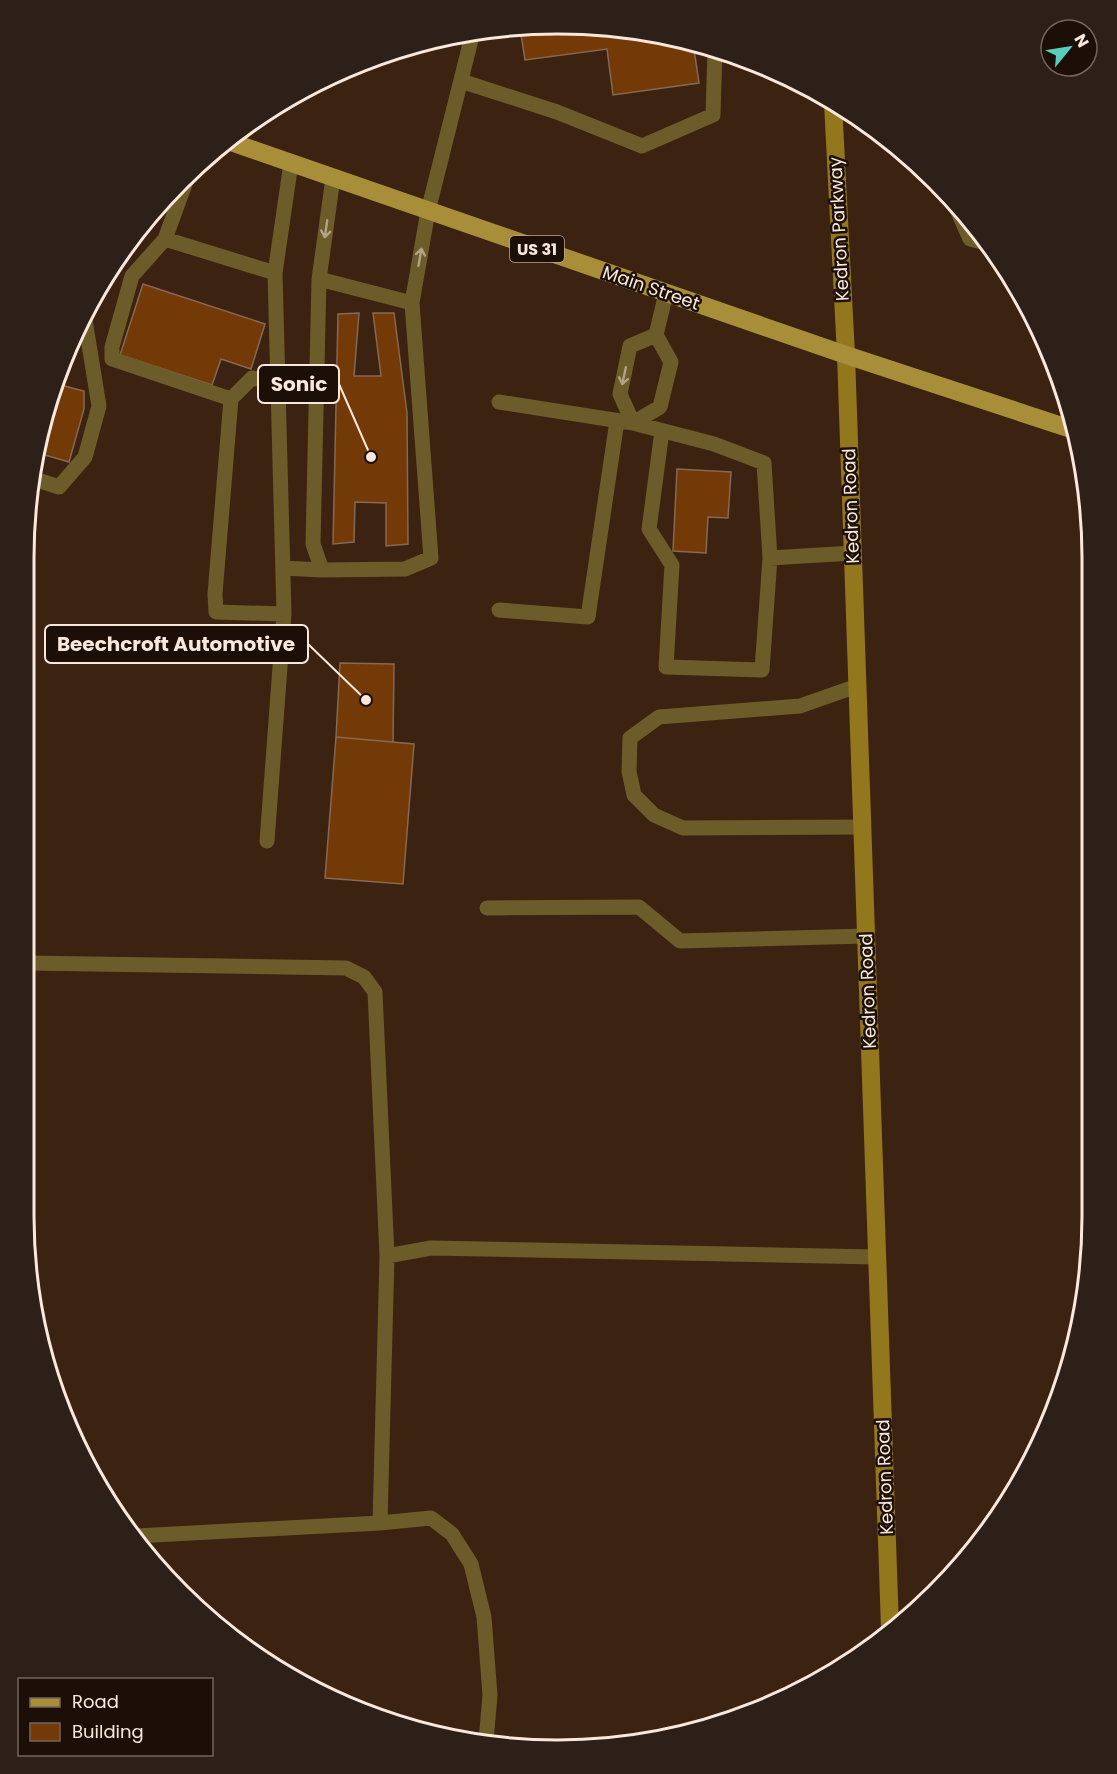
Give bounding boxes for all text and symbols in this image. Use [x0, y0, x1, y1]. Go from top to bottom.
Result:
north arrow [1039, 18, 1099, 78]
text: N [1069, 30, 1095, 52]
street label: Kedron Parkway [822, 156, 855, 302]
one-way arrow [321, 218, 332, 238]
road number: US 31 [510, 236, 564, 262]
one-way arrow [415, 248, 426, 267]
street label: Main Street [599, 259, 703, 316]
callout: Sonic [258, 365, 339, 403]
one-way arrow [618, 365, 629, 385]
text: Sonic [271, 370, 327, 398]
street label: Kedron Road [836, 448, 865, 564]
callout: Beechcroft Automotive [45, 625, 308, 663]
text: Beechcroft Automotive [57, 630, 295, 658]
street label: Kedron Road [853, 933, 882, 1049]
street label: Kedron Road [870, 1419, 899, 1535]
legend [18, 1678, 213, 1756]
text: Road [72, 1689, 119, 1714]
text: Building [72, 1719, 144, 1744]

